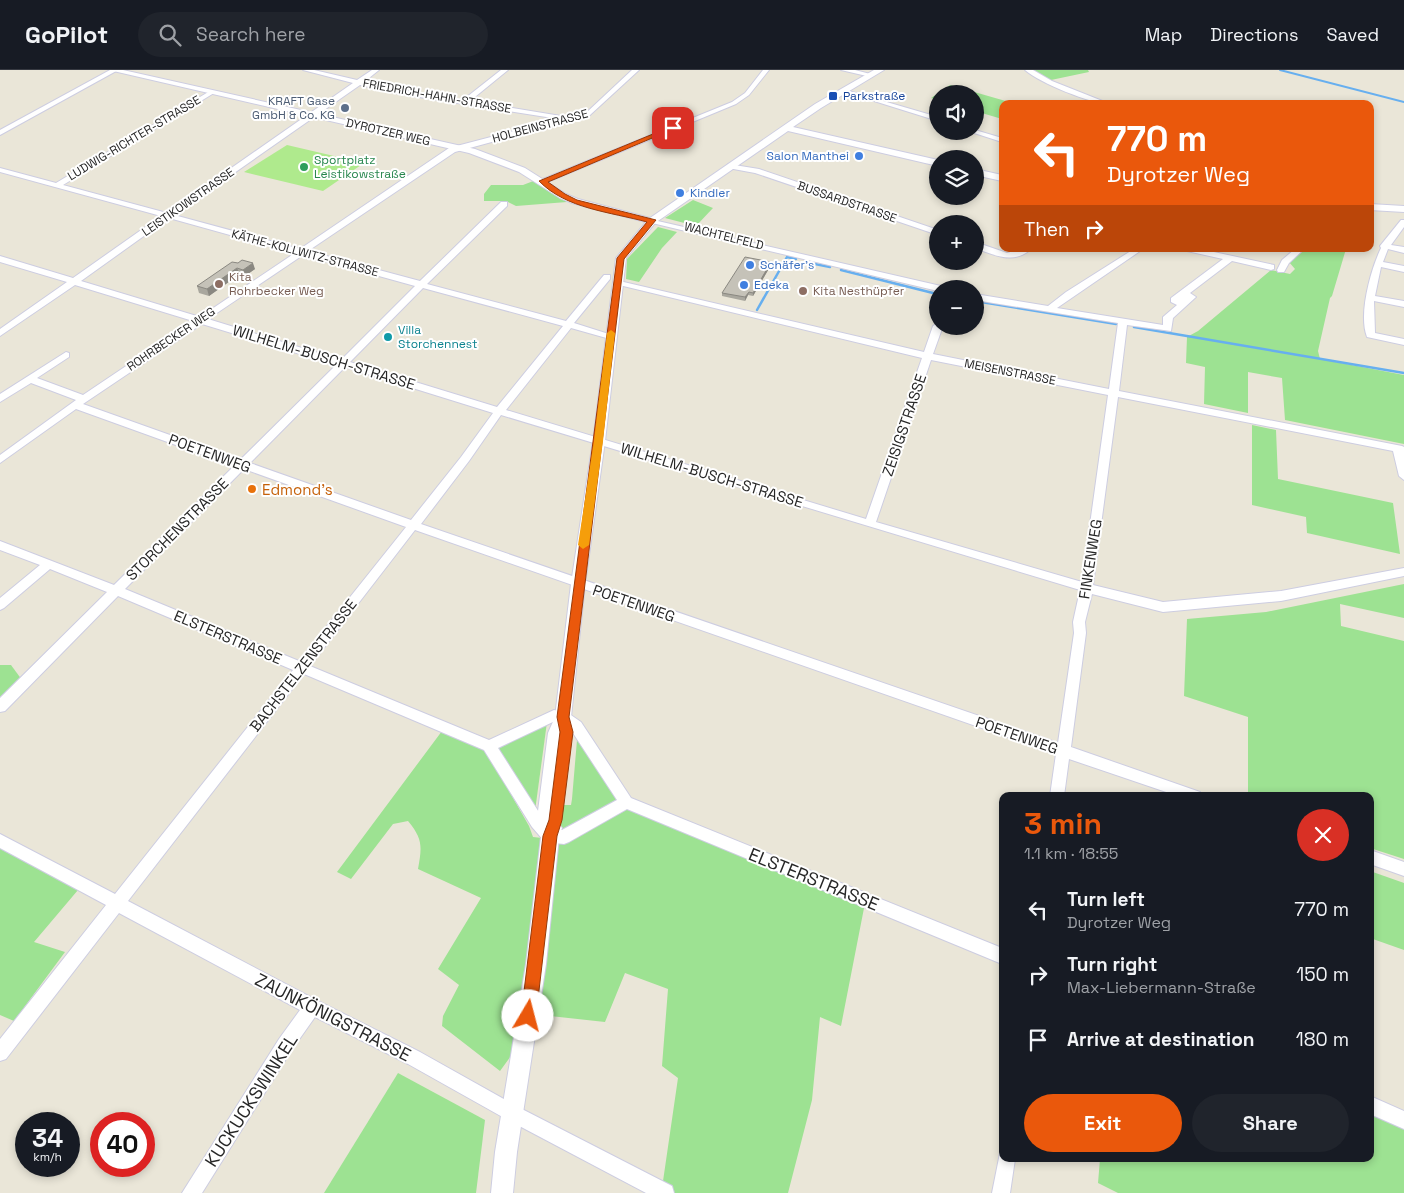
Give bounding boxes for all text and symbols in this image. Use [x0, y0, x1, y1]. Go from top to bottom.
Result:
search box [138, 12, 488, 57]
text: GoPilot [25, 19, 108, 50]
icon: search [156, 21, 184, 49]
text: Search here [196, 22, 306, 47]
text: Map [1145, 23, 1182, 46]
text: Directions [1210, 23, 1299, 46]
text: Saved [1327, 23, 1379, 46]
street label: FRIEDRICH-HAHN-STRASSE [361, 75, 513, 117]
map controls [929, 85, 984, 335]
button: sound [929, 85, 984, 140]
place label: Parkstraße [843, 88, 905, 104]
marker: Parkstraße [827, 90, 839, 102]
street label: LUDWIG-RICHTER-STRASSE [64, 92, 204, 184]
place label: KRAFT Gase GmbH & Co. KG [252, 93, 335, 123]
marker: KRAFT Gase GmbH & Co. KG [339, 102, 351, 114]
street label: HOLBEINSTRASSE [490, 105, 590, 146]
pin [652, 107, 694, 149]
street label: DYROTZER WEG [344, 114, 432, 150]
icon: arrive [659, 114, 687, 142]
text: 770 m [1107, 117, 1207, 161]
icon: left [1024, 120, 1089, 185]
place label: Salon Manthei [767, 148, 849, 164]
marker: Salon Manthei [853, 150, 865, 162]
button: layers [929, 150, 984, 205]
place label: Sportplatz Leistikowstraße [314, 152, 406, 182]
text: Dyrotzer Weg [1107, 160, 1250, 188]
marker: Sportplatz Leistikowstraße [298, 161, 310, 173]
street label: LEISTIKOWSTRASSE [139, 164, 238, 240]
street label: BUSSARDSTRASSE [795, 177, 899, 227]
place label: Kindler [690, 185, 730, 201]
marker: Kindler [674, 187, 686, 199]
button: + [929, 215, 984, 270]
icon: right [1080, 215, 1108, 243]
text: Then [1024, 217, 1070, 242]
street label: WACHTELFELD [683, 218, 765, 254]
street label: KÄTHE-KOLLWITZ-STRASSE [230, 226, 380, 280]
place label: Schäfer's [760, 257, 814, 273]
marker: Schäfer's [744, 259, 756, 271]
place label: Kita Rohrbecker Weg [229, 269, 324, 299]
place label: Edeka [754, 277, 789, 293]
marker: Kita Rohrbecker Weg [213, 278, 225, 290]
marker: Edeka [738, 279, 750, 291]
button: − [929, 280, 984, 335]
place label: Kita Nesthüpfer [813, 283, 905, 299]
marker: Kita Nesthüpfer [797, 285, 809, 297]
street label: ROHRBECKER WEG [124, 303, 218, 375]
street label: WILHELM-BUSCH-STRASSE [230, 320, 418, 394]
place label: Villa Storchennest [398, 322, 478, 352]
marker: Villa Storchennest [382, 331, 394, 343]
street label: MEISENSTRASSE [963, 355, 1057, 389]
street label: ZEISIGSTRASSE [878, 371, 930, 479]
street label: POETENWEG [166, 429, 254, 477]
street label: WILHELM-BUSCH-STRASSE [618, 438, 806, 512]
street label: STORCHENSTRASSE [122, 474, 232, 584]
place label: Edmond's [262, 480, 333, 499]
marker: Edmond's [246, 483, 258, 495]
street label: FINKENWEG [1074, 518, 1106, 600]
street label: POETENWEG [590, 580, 678, 626]
street label: BACHSTELZENSTRASSE [245, 595, 361, 735]
street label: ELSTERSTRASSE [171, 606, 285, 668]
street label: POETENWEG [973, 712, 1061, 758]
text: 3 min [1024, 804, 1102, 843]
button: close [1297, 809, 1349, 861]
street label: ELSTERSTRASSE [745, 842, 883, 916]
text: 1.1 km · 18:55 [1024, 843, 1118, 864]
text: Turn left [1067, 887, 1145, 912]
icon: left [1024, 896, 1052, 924]
text: 770 m [1294, 897, 1349, 922]
text: Dyrotzer Weg [1067, 912, 1171, 933]
text: Turn right [1067, 952, 1157, 977]
icon: right [1024, 961, 1052, 989]
text: 150 m [1296, 962, 1349, 987]
street label: ZAUNKÖNIGSTRASSE [251, 968, 415, 1066]
text: Max-Liebermann-Straße [1067, 977, 1256, 998]
position arrow [501, 989, 553, 1041]
icon: arrive [1024, 1026, 1052, 1054]
text: Arrive at destination [1067, 1027, 1255, 1052]
text: 180 m [1296, 1027, 1349, 1052]
street label: KUCKUCKSWINKEL [199, 1029, 303, 1171]
button: Exit [1024, 1094, 1182, 1152]
button: Share [1192, 1094, 1349, 1152]
speed limit sign: 40 [90, 1112, 155, 1177]
text: 34 [32, 1122, 63, 1154]
text: km/h [33, 1149, 62, 1165]

